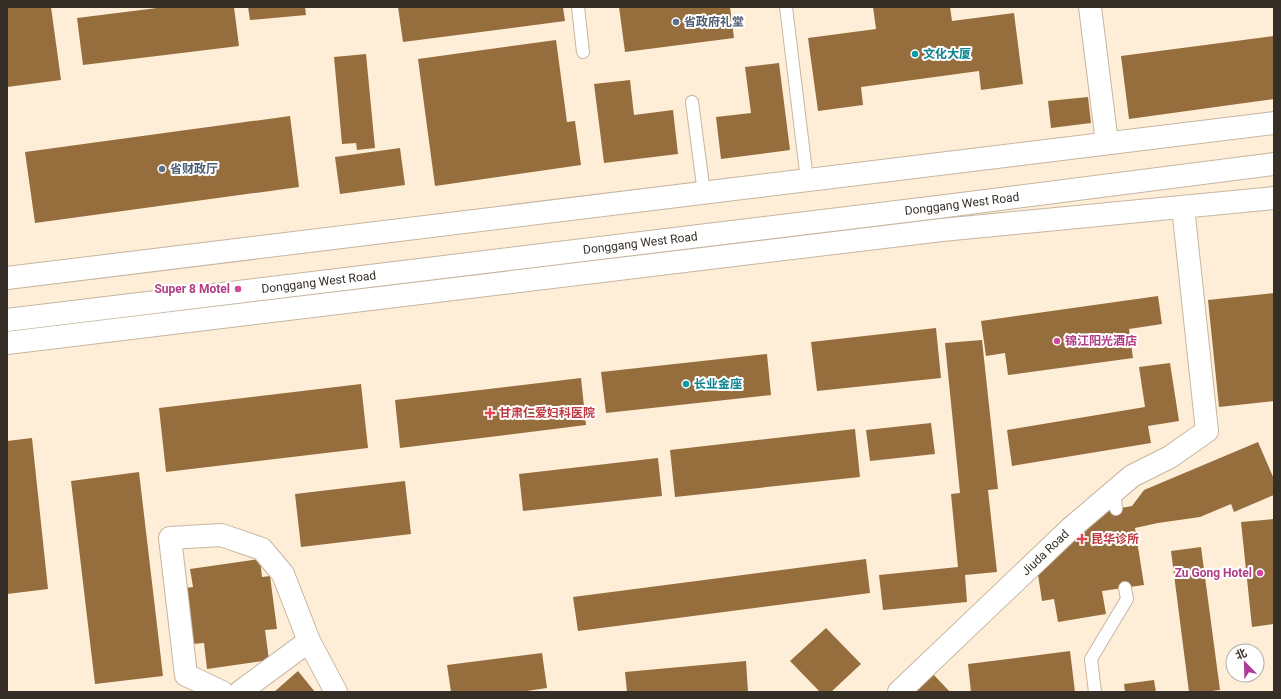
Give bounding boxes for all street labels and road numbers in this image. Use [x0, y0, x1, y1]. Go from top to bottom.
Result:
street label: Donggang West Road [904, 190, 1020, 218]
street label: Donggang West Road [582, 229, 698, 257]
street label: Donggang West Road [261, 268, 377, 296]
street label: Jiuda Road [1019, 527, 1072, 578]

